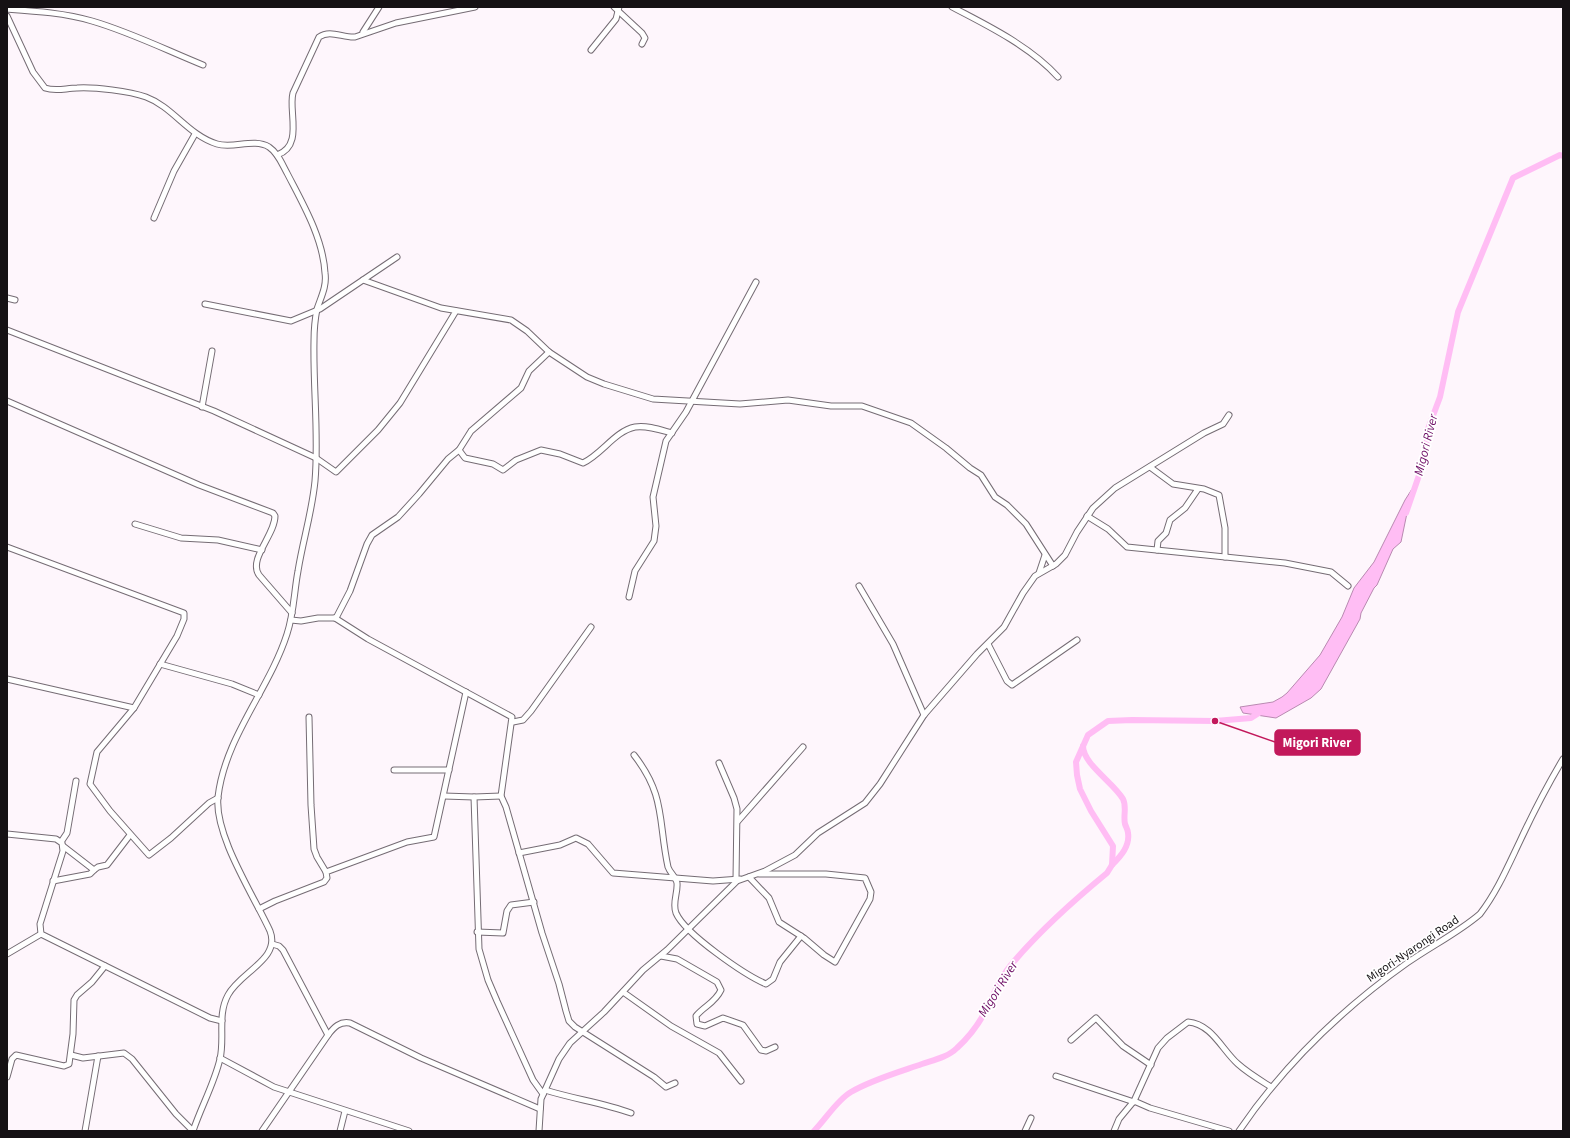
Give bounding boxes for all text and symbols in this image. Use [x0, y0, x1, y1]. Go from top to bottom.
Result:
water label: Migori River [1410, 412, 1442, 478]
callout: Migori River [1275, 730, 1360, 755]
text: Migori River [1283, 734, 1352, 752]
street label: Migori-Nyarongi Road [1363, 912, 1463, 986]
water label: Migori River [974, 957, 1023, 1020]

